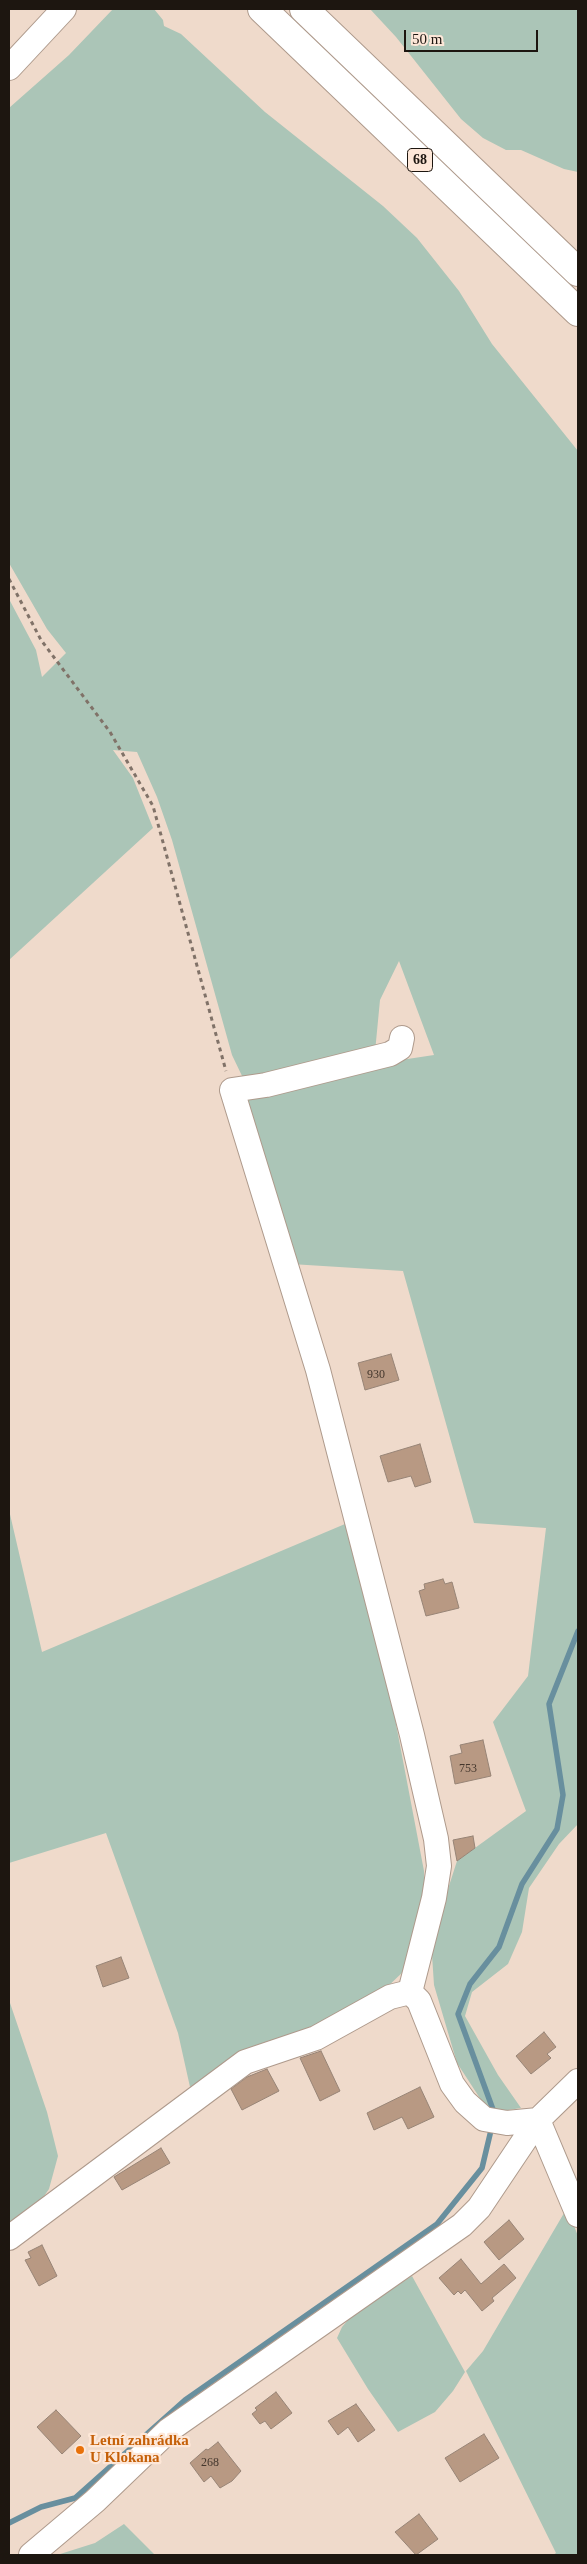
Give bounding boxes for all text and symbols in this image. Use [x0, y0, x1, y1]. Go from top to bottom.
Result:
scale bar [407, 20, 541, 52]
text: 50 m [412, 31, 442, 47]
road number: 68 [408, 148, 432, 172]
house number: 930 [367, 1368, 385, 1382]
house number: 753 [459, 1762, 477, 1776]
place label: Letní zahrádka U Klokana [90, 2432, 189, 2467]
marker: Letní zahrádka U Klokana [74, 2444, 86, 2456]
house number: 268 [201, 2456, 219, 2470]

